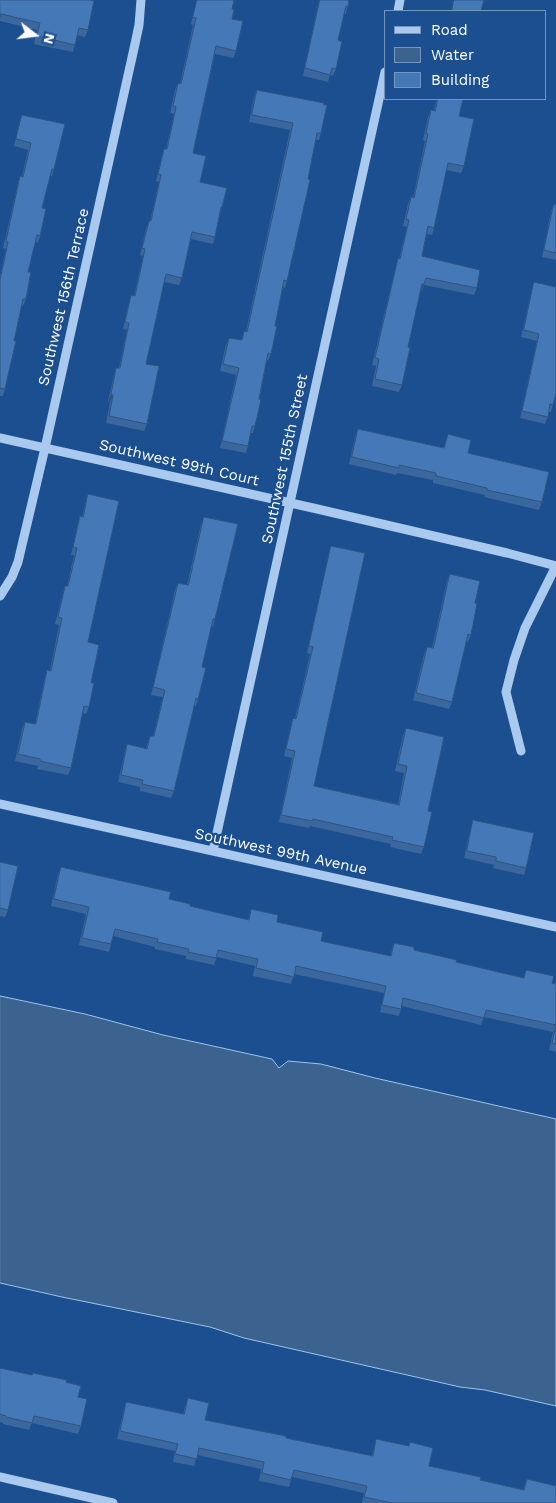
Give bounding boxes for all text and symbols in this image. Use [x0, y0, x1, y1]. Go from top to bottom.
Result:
north arrow [10, 10, 60, 60]
legend [384, 10, 546, 100]
text: Road [431, 21, 468, 39]
text: N [40, 32, 59, 46]
text: Water [431, 46, 474, 64]
text: Building [431, 71, 489, 89]
street label: Southwest 156th Terrace [35, 207, 93, 387]
street label: Southwest 155th Street [258, 373, 312, 545]
street label: Southwest 99th Court [97, 436, 261, 490]
street label: Southwest 99th Avenue [193, 825, 369, 879]

